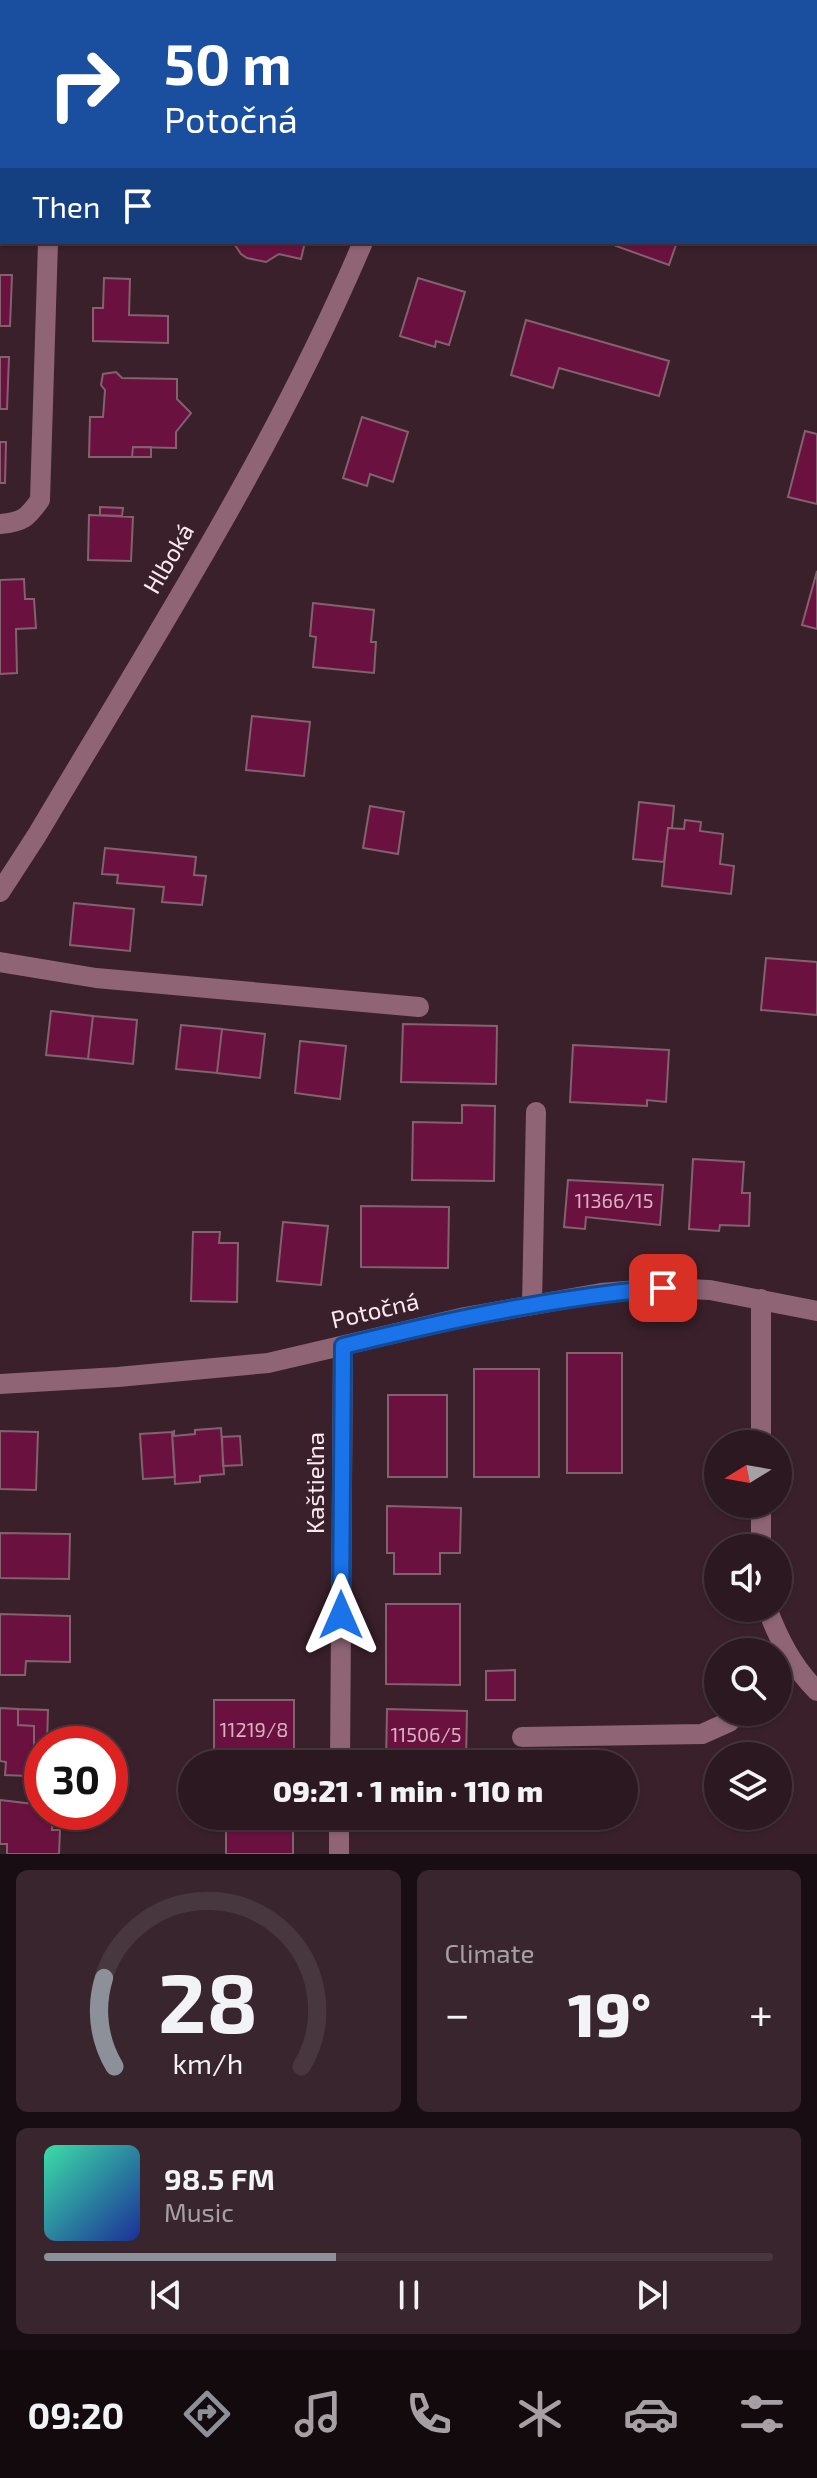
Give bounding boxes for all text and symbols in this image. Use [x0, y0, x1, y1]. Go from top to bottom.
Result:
text: 50 m [164, 29, 292, 96]
icon: right [32, 32, 136, 136]
text: Potočná [164, 97, 298, 140]
icon: arrive [116, 184, 160, 228]
text: Then [32, 188, 100, 224]
street label: Hlboká [136, 518, 199, 598]
house number: 11366/15 [575, 1188, 653, 1212]
pin [629, 1254, 697, 1322]
icon: arrive [641, 1266, 685, 1310]
street label: Potočná [328, 1285, 421, 1334]
north arrow [704, 1430, 792, 1518]
map controls [704, 1430, 792, 1830]
street label: Kaštieľna [300, 1432, 329, 1534]
button: sound [704, 1534, 792, 1622]
position arrow [299, 1573, 383, 1657]
button: search [704, 1638, 792, 1726]
house number: 11219/8 [219, 1717, 289, 1741]
house number: 11506/5 [390, 1722, 462, 1746]
speed limit sign: 30 [24, 1726, 128, 1830]
button: layers [704, 1742, 792, 1830]
text: 09:21 · 1 min · 110 m [273, 1772, 543, 1808]
text: Climate [445, 1937, 534, 1968]
text: 28 [158, 1950, 258, 2050]
text: 19° [568, 1977, 651, 2049]
text: − [445, 1986, 470, 2039]
text: + [749, 1986, 773, 2039]
text: km/h [173, 2045, 244, 2080]
text: 98.5 FM [164, 2160, 275, 2196]
text: Music [164, 2196, 234, 2227]
icon: previous [144, 2273, 188, 2317]
icon: pause [387, 2273, 431, 2317]
icon: next [630, 2273, 674, 2317]
icon: directions [179, 2386, 235, 2442]
icon: music [290, 2386, 346, 2442]
icon: phone [401, 2386, 457, 2442]
icon: climate [512, 2386, 568, 2442]
icon: car [623, 2386, 679, 2442]
icon: filters [734, 2386, 790, 2442]
text: 09:20 [27, 2393, 124, 2436]

